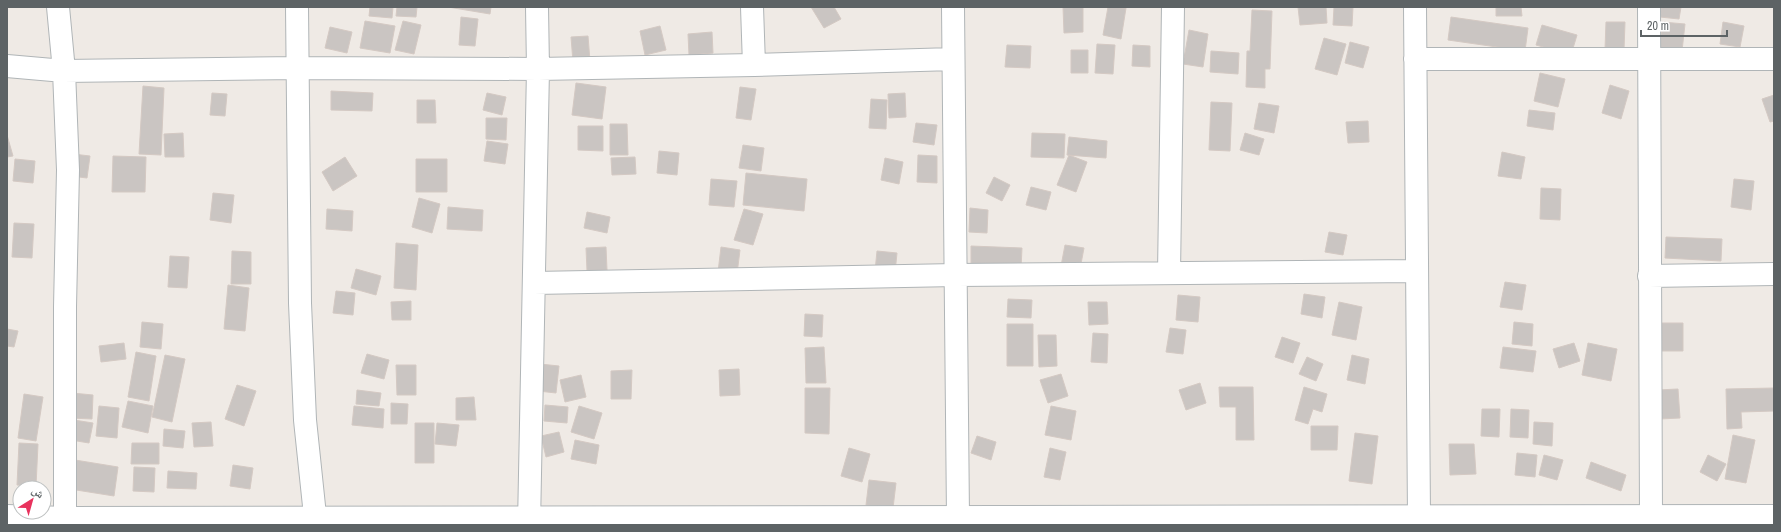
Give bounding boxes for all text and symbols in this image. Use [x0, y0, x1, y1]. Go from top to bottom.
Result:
scale bar [1641, 12, 1727, 38]
text: 20 m [1647, 18, 1669, 34]
north arrow [12, 480, 52, 520]
text: ش [29, 483, 47, 502]

